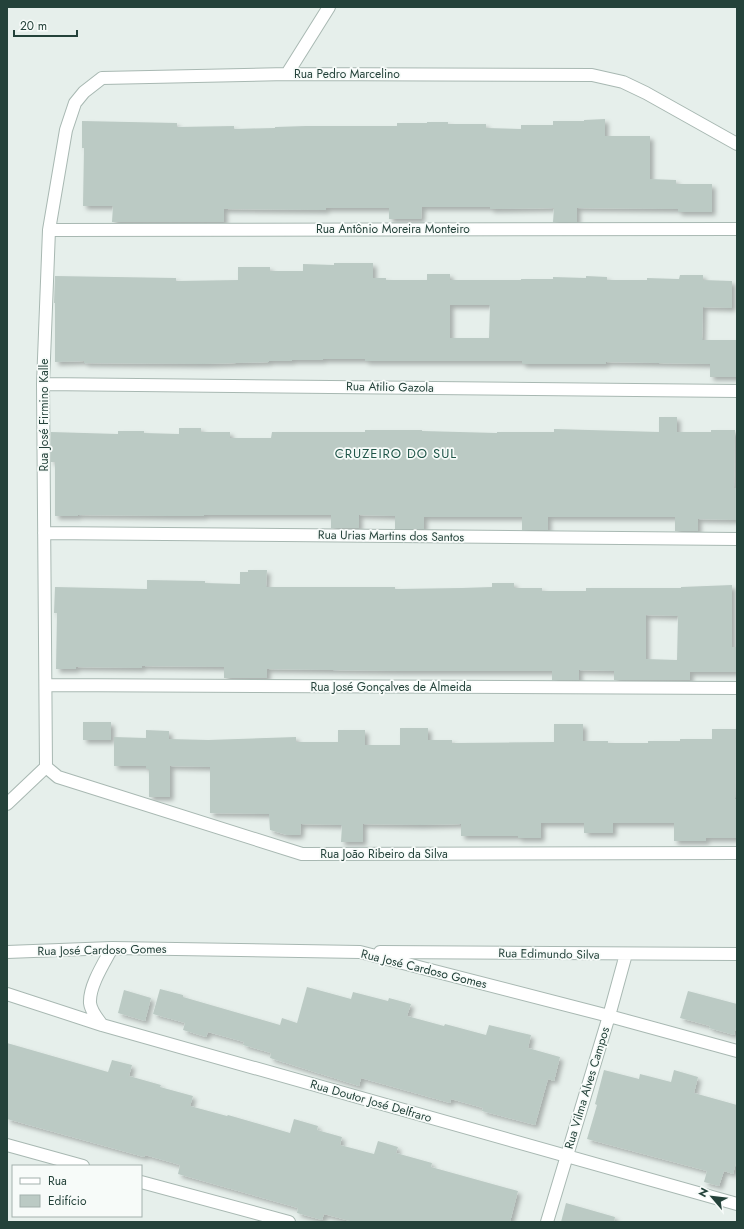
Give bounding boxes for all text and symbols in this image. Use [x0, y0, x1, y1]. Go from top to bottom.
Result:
scale bar [14, 12, 77, 38]
text: 20 m [20, 17, 47, 35]
street label: Rua Pedro Marcelino [294, 65, 400, 83]
street label: Rua Antônio Moreira Monteiro [316, 220, 470, 238]
street label: Rua José Firmino Kalle [35, 359, 53, 471]
street label: Rua Atilio Gazola [346, 377, 434, 397]
district label: CRUZEIRO DO SUL [335, 444, 457, 463]
street label: Rua Urias Martins dos Santos [318, 526, 465, 546]
street label: Rua José Gonçalves de Almeida [310, 678, 472, 696]
street label: Rua João Ribeiro da Silva [320, 845, 448, 863]
street label: Rua José Cardoso Gomes [37, 940, 167, 960]
street label: Rua Edimundo Silva [498, 944, 600, 964]
street label: Rua José Cardoso Gomes [359, 945, 489, 993]
street label: Rua Vilma Alves Campos [560, 1025, 614, 1151]
street label: Rua Doutor José Delfraro [308, 1075, 434, 1127]
legend [12, 1165, 142, 1217]
text: Rua [48, 1172, 67, 1190]
north arrow [692, 1177, 732, 1217]
text: N [694, 1185, 712, 1200]
text: Edifício [48, 1192, 87, 1210]

